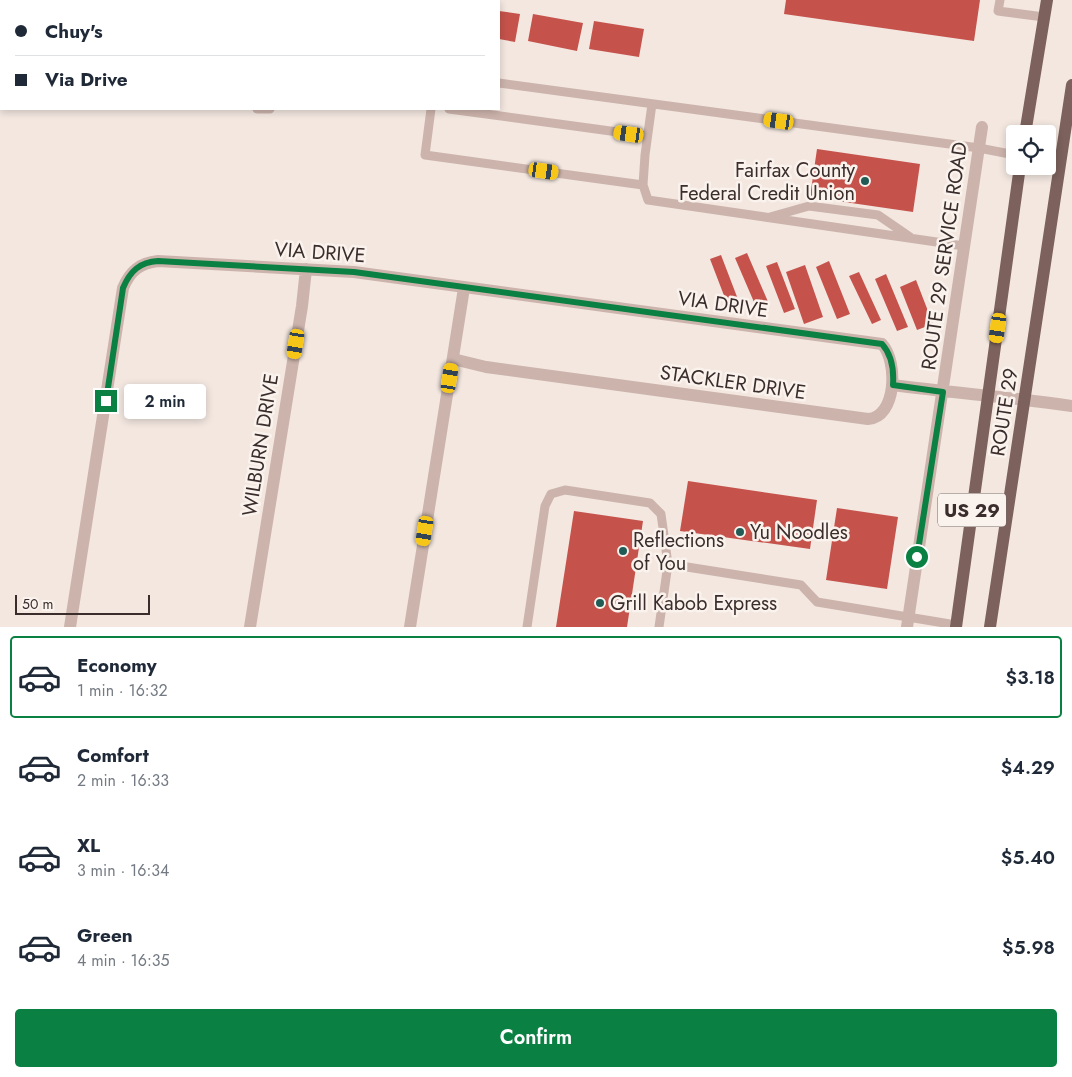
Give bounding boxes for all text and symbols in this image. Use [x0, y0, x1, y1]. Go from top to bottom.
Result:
text: Chuy's [45, 18, 103, 45]
text: Via Drive [45, 66, 128, 93]
car [763, 111, 794, 131]
car [613, 124, 644, 144]
map controls [1006, 125, 1056, 175]
button: locate [1006, 125, 1056, 175]
street label: ROUTE 29 SERVICE ROAD [914, 140, 975, 372]
place label: Fairfax County Federal Credit Union [679, 156, 855, 208]
car [528, 161, 559, 181]
marker: Fairfax County Federal Credit Union [859, 175, 871, 187]
street label: VIA DRIVE [273, 235, 366, 270]
street label: VIA DRIVE [676, 284, 770, 325]
car [988, 312, 1007, 344]
car [286, 328, 305, 360]
street label: STACKLER DRIVE [658, 358, 808, 407]
car [440, 362, 459, 394]
street label: ROUTE 29 [983, 366, 1026, 458]
street label: WILBURN DRIVE [235, 372, 286, 518]
callout: 2 min [124, 384, 206, 418]
route end [95, 390, 117, 412]
text: 2 min [144, 390, 186, 413]
road number: US 29 [938, 494, 1006, 526]
car [415, 515, 434, 547]
place label: Yu Noodles [750, 518, 848, 547]
place label: Reflections of You [633, 526, 724, 578]
marker: Yu Noodles [734, 526, 746, 538]
marker: Reflections of You [617, 545, 629, 557]
route start [906, 546, 928, 568]
place label: Grill Kabob Express [610, 589, 777, 618]
scale bar [15, 592, 150, 615]
text: 50 m [22, 594, 53, 614]
marker: Grill Kabob Express [594, 597, 606, 609]
text: Economy [77, 652, 157, 679]
icon: car [17, 655, 62, 700]
text: $3.18 [1006, 664, 1055, 691]
text: 1 min · 16:32 [77, 679, 168, 702]
text: Comfort [77, 742, 149, 769]
icon: car [17, 745, 62, 790]
text: $4.29 [1001, 754, 1055, 781]
text: 2 min · 16:33 [77, 769, 169, 792]
text: XL [77, 832, 100, 859]
icon: car [17, 835, 62, 880]
text: $5.40 [1001, 844, 1055, 871]
text: 3 min · 16:34 [77, 859, 169, 882]
text: Green [77, 922, 133, 949]
icon: car [17, 925, 62, 970]
text: $5.98 [1002, 934, 1055, 961]
text: 4 min · 16:35 [77, 949, 170, 972]
button: Confirm [15, 1009, 1057, 1067]

